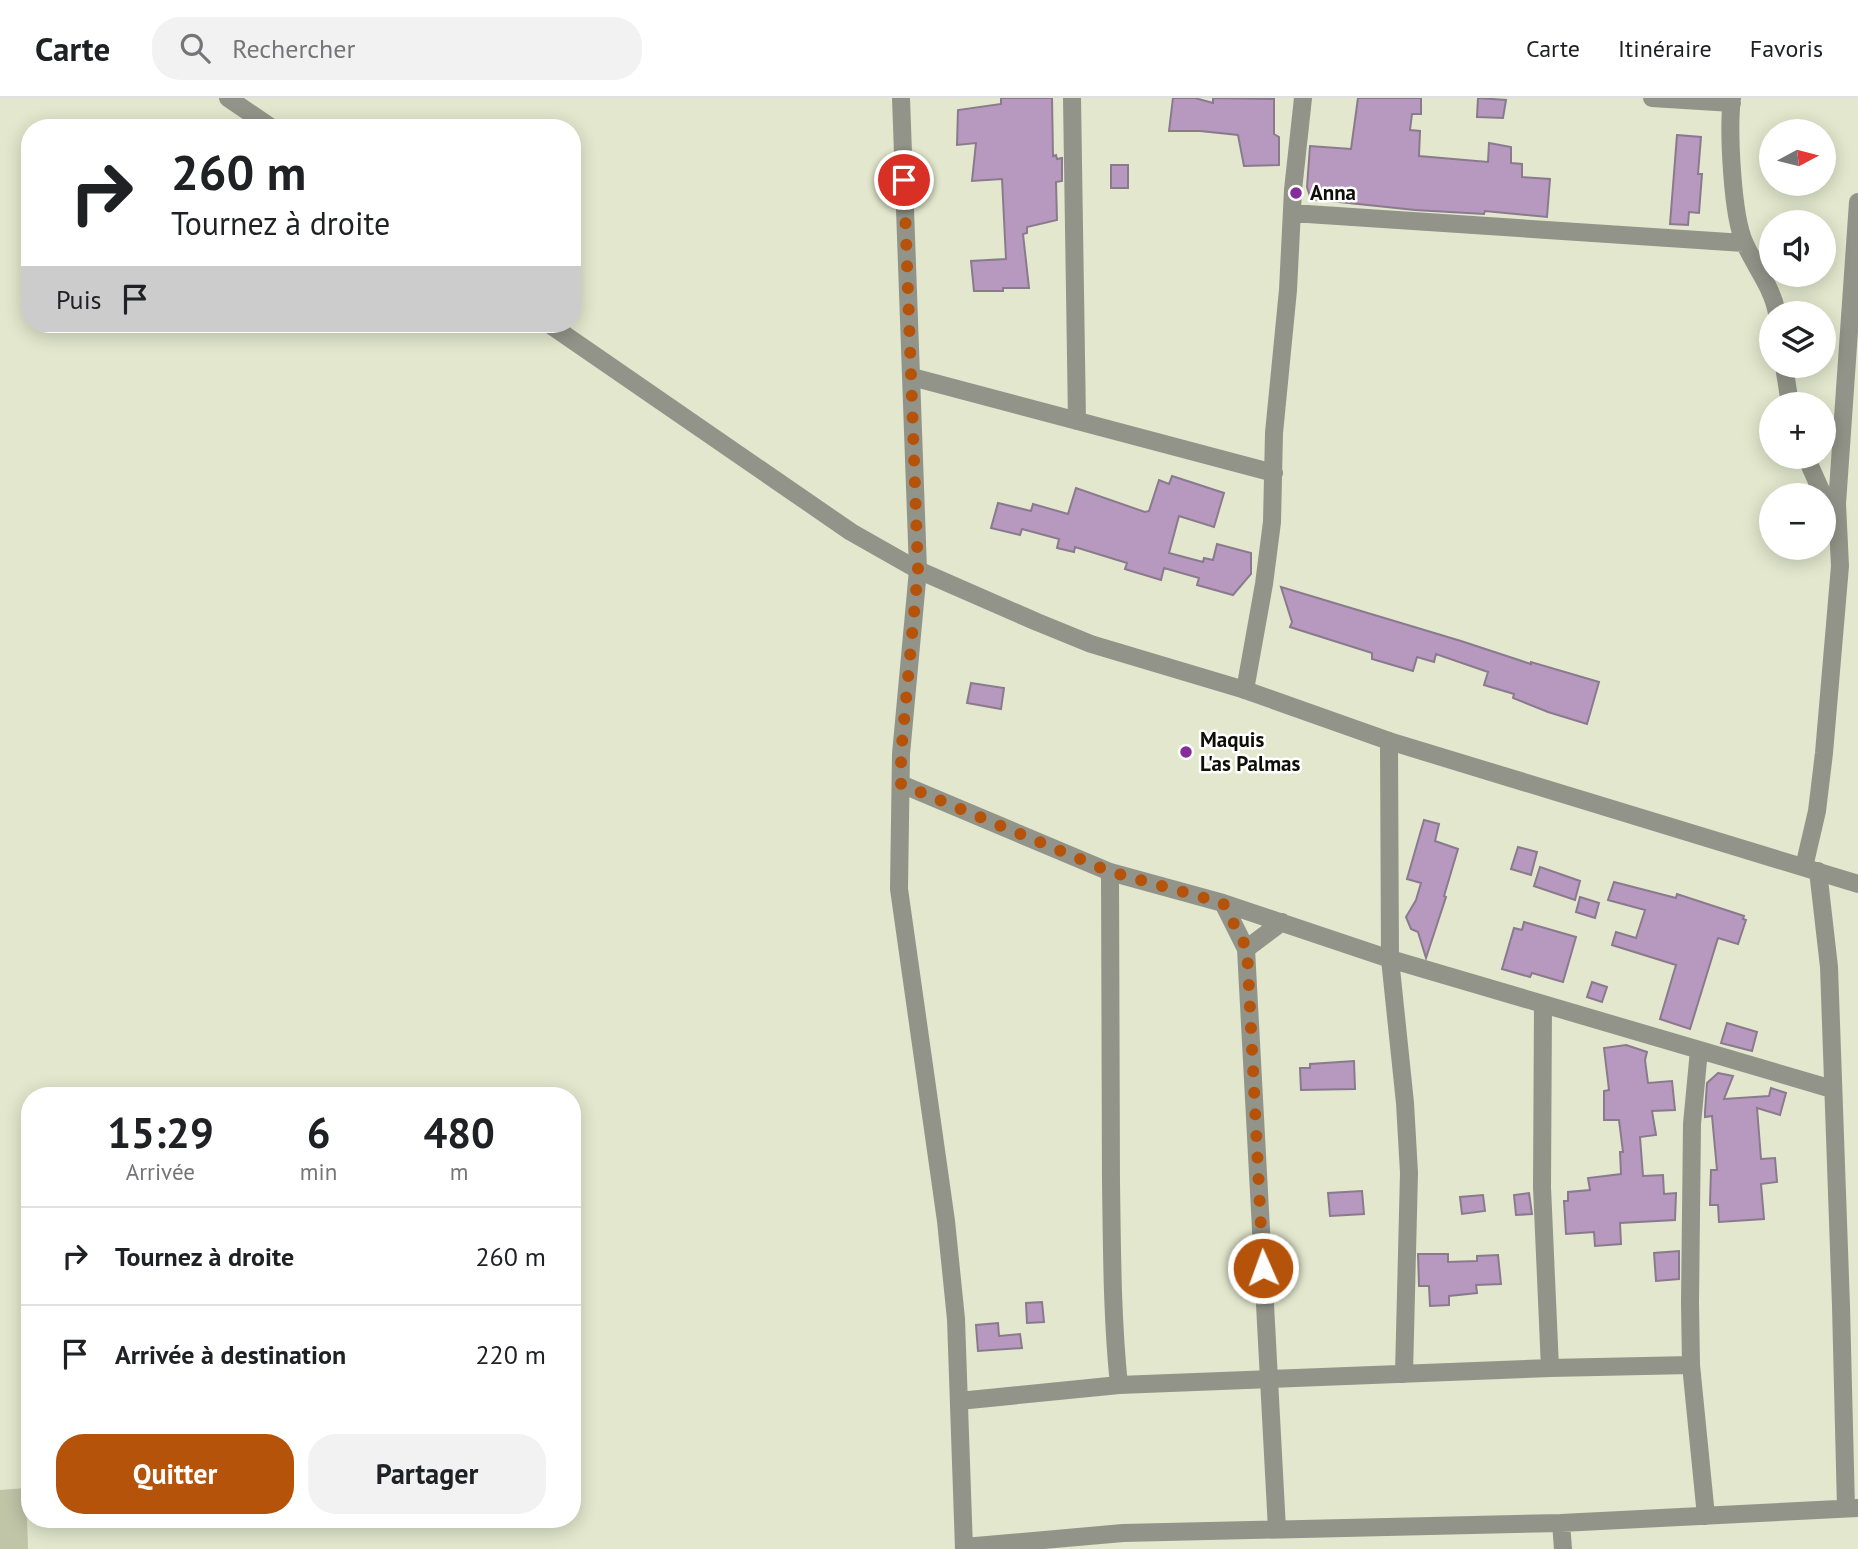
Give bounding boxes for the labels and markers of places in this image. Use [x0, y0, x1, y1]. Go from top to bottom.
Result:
pin [874, 150, 934, 210]
place label: Anna [1310, 179, 1356, 206]
marker: Anna [1288, 185, 1304, 201]
place label: Maquis L'as Palmas [1200, 726, 1301, 777]
marker: Maquis L'as Palmas [1178, 744, 1194, 760]

